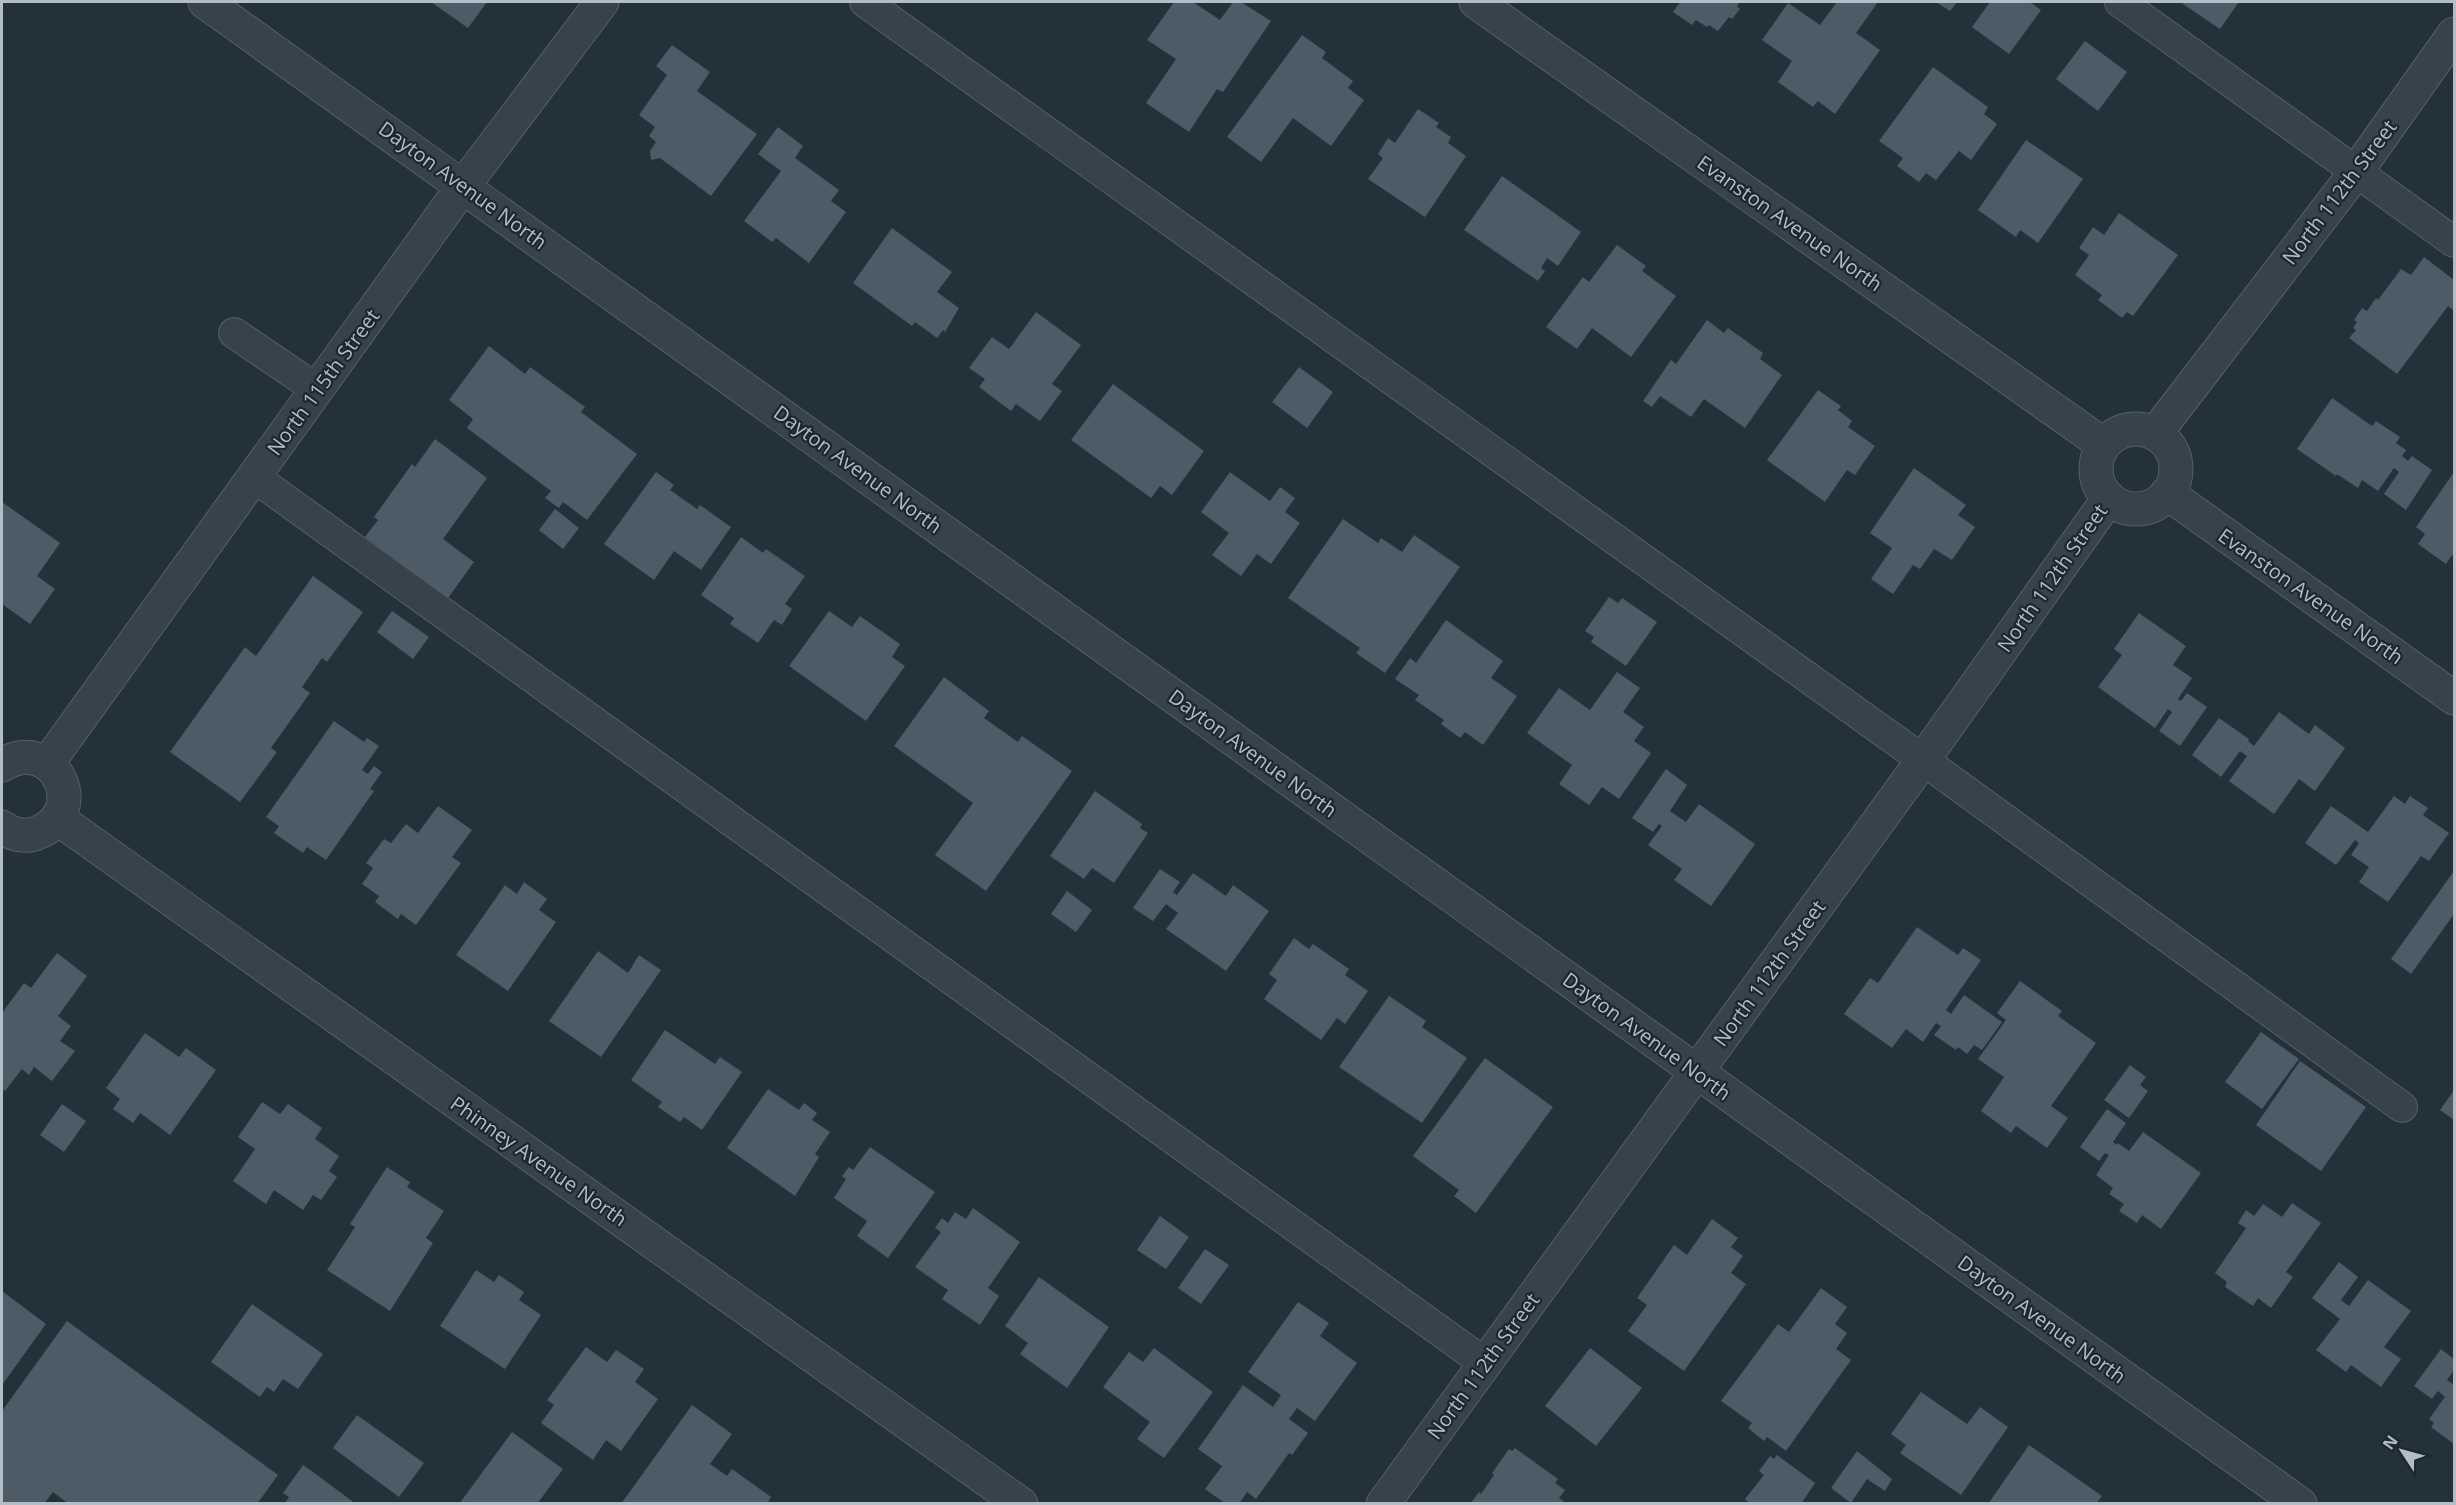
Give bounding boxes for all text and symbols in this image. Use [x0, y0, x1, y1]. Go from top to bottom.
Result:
street label: North 112th Street [2276, 114, 2402, 270]
street label: Dayton Avenue North [373, 115, 553, 255]
street label: Evanston Avenue North [1692, 149, 1888, 297]
street label: North 115th Street [261, 303, 385, 461]
street label: Dayton Avenue North [768, 399, 948, 539]
street label: North 112th Street [1991, 499, 2113, 657]
street label: Evanston Avenue North [2213, 522, 2409, 670]
street label: Dayton Avenue North [1163, 683, 1343, 823]
street label: North 112th Street [1707, 894, 1831, 1052]
street label: Dayton Avenue North [1557, 966, 1737, 1106]
street label: Phinney Avenue North [445, 1090, 633, 1232]
street label: Dayton Avenue North [1952, 1249, 2132, 1389]
street label: North 112th Street [1421, 1287, 1545, 1445]
north arrow [2372, 1421, 2432, 1481]
text: N [2377, 1430, 2403, 1454]

